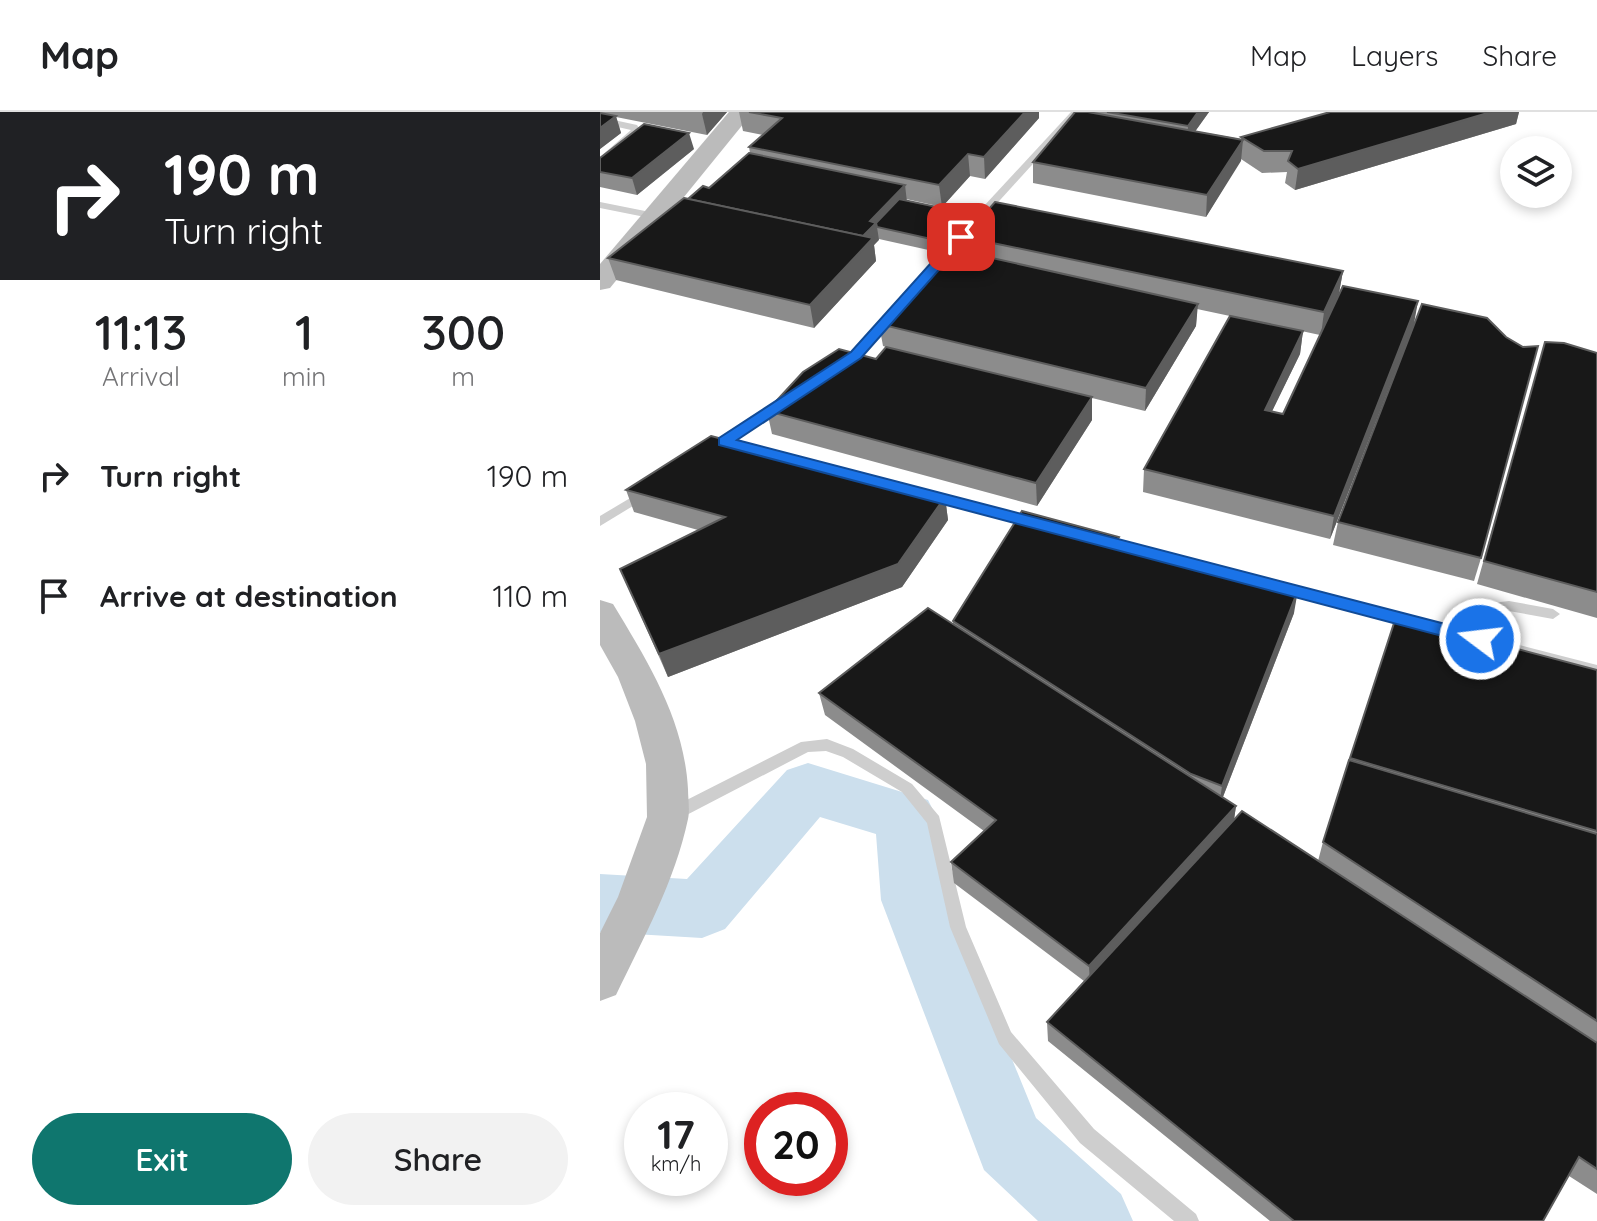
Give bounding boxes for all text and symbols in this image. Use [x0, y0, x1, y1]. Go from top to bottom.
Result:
text: Map [40, 31, 119, 79]
text: Map [1250, 38, 1307, 73]
text: Layers [1351, 38, 1438, 73]
text: Share [1482, 38, 1557, 73]
map controls [1500, 136, 1572, 208]
button: layers [1500, 136, 1572, 208]
text: 190 m [164, 139, 319, 209]
icon: right [32, 144, 136, 248]
pin [927, 203, 995, 271]
text: Turn right [164, 208, 323, 253]
icon: arrive [939, 215, 983, 259]
text: 11:13 [95, 302, 187, 362]
text: 1 [295, 302, 313, 362]
text: 300 [421, 302, 505, 362]
text: Arrival [102, 360, 180, 393]
text: min [282, 360, 326, 393]
text: m [451, 360, 475, 393]
icon: right [32, 454, 76, 498]
text: Turn right [100, 457, 241, 495]
text: 190 m [487, 457, 568, 495]
icon: arrive [32, 574, 76, 618]
text: Arrive at destination [100, 577, 398, 615]
text: 110 m [492, 577, 568, 615]
position arrow [1438, 597, 1522, 681]
speed limit sign: 20 [744, 1092, 848, 1196]
text: 17 [657, 1109, 695, 1159]
button: Exit [32, 1113, 292, 1205]
button: Share [308, 1113, 568, 1205]
text: km/h [651, 1151, 701, 1176]

